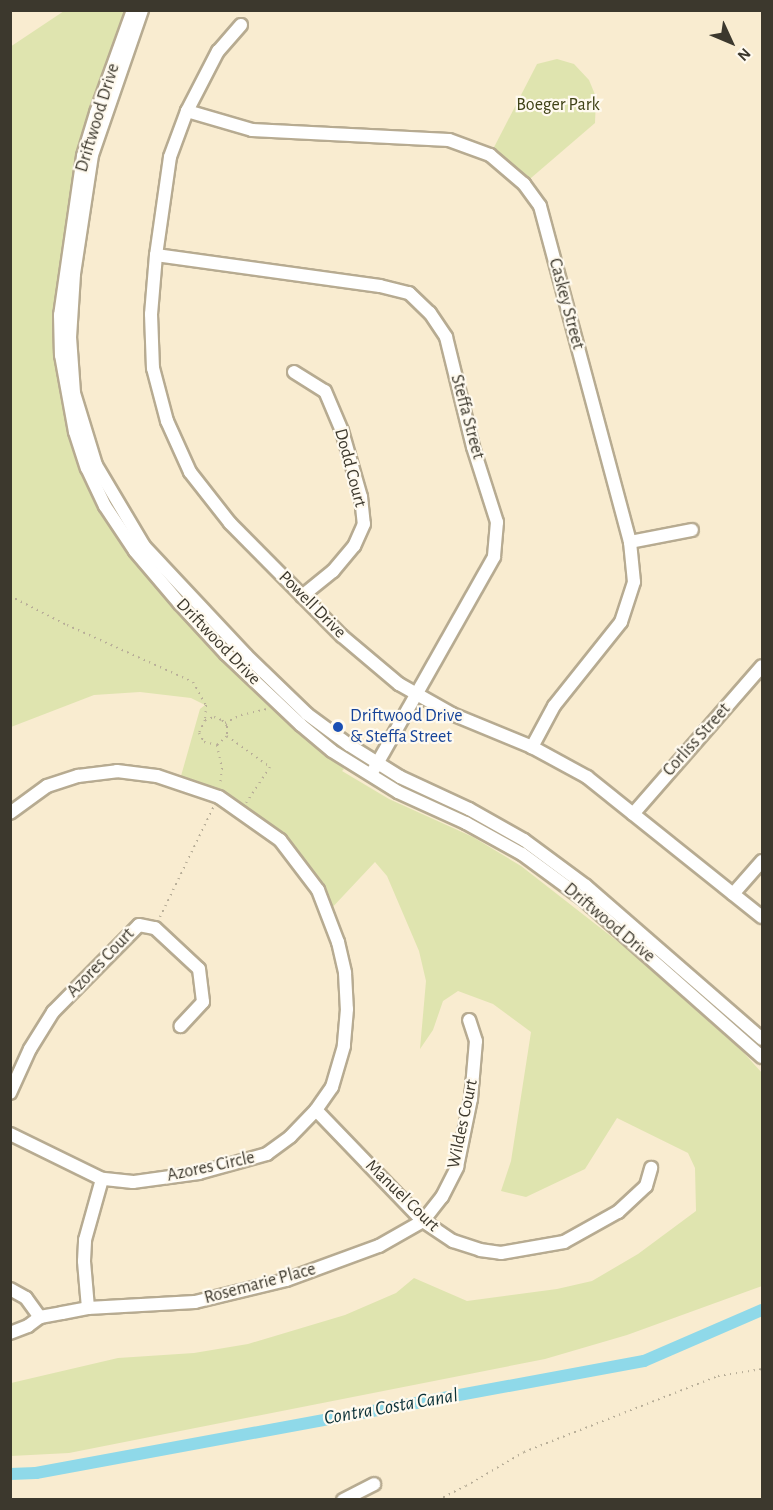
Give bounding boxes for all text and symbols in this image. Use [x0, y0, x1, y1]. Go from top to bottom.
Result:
north arrow [701, 12, 761, 72]
text: N [734, 45, 754, 64]
street label: Driftwood Drive [71, 61, 125, 175]
park label: Boeger Park [516, 94, 600, 116]
street label: Caskey Street [543, 256, 589, 352]
street label: Steffa Street [445, 372, 489, 462]
street label: Dodd Court [329, 426, 371, 510]
street label: Powell Drive [274, 567, 350, 643]
street label: Driftwood Drive [171, 594, 265, 690]
street label: Corliss Street [659, 699, 735, 781]
place label: Driftwood Drive & Steffa Street [350, 706, 462, 748]
marker: Driftwood Drive & Steffa Street [331, 720, 345, 734]
street label: Driftwood Drive [559, 879, 659, 967]
street label: Azores Court [63, 924, 139, 1002]
street label: Wildes Court [443, 1077, 483, 1171]
street label: Azores Circle [165, 1147, 257, 1187]
street label: Manuel Court [360, 1155, 444, 1237]
street label: Rosemarie Place [202, 1259, 318, 1309]
water label: Contra Costa Canal [322, 1383, 460, 1431]

